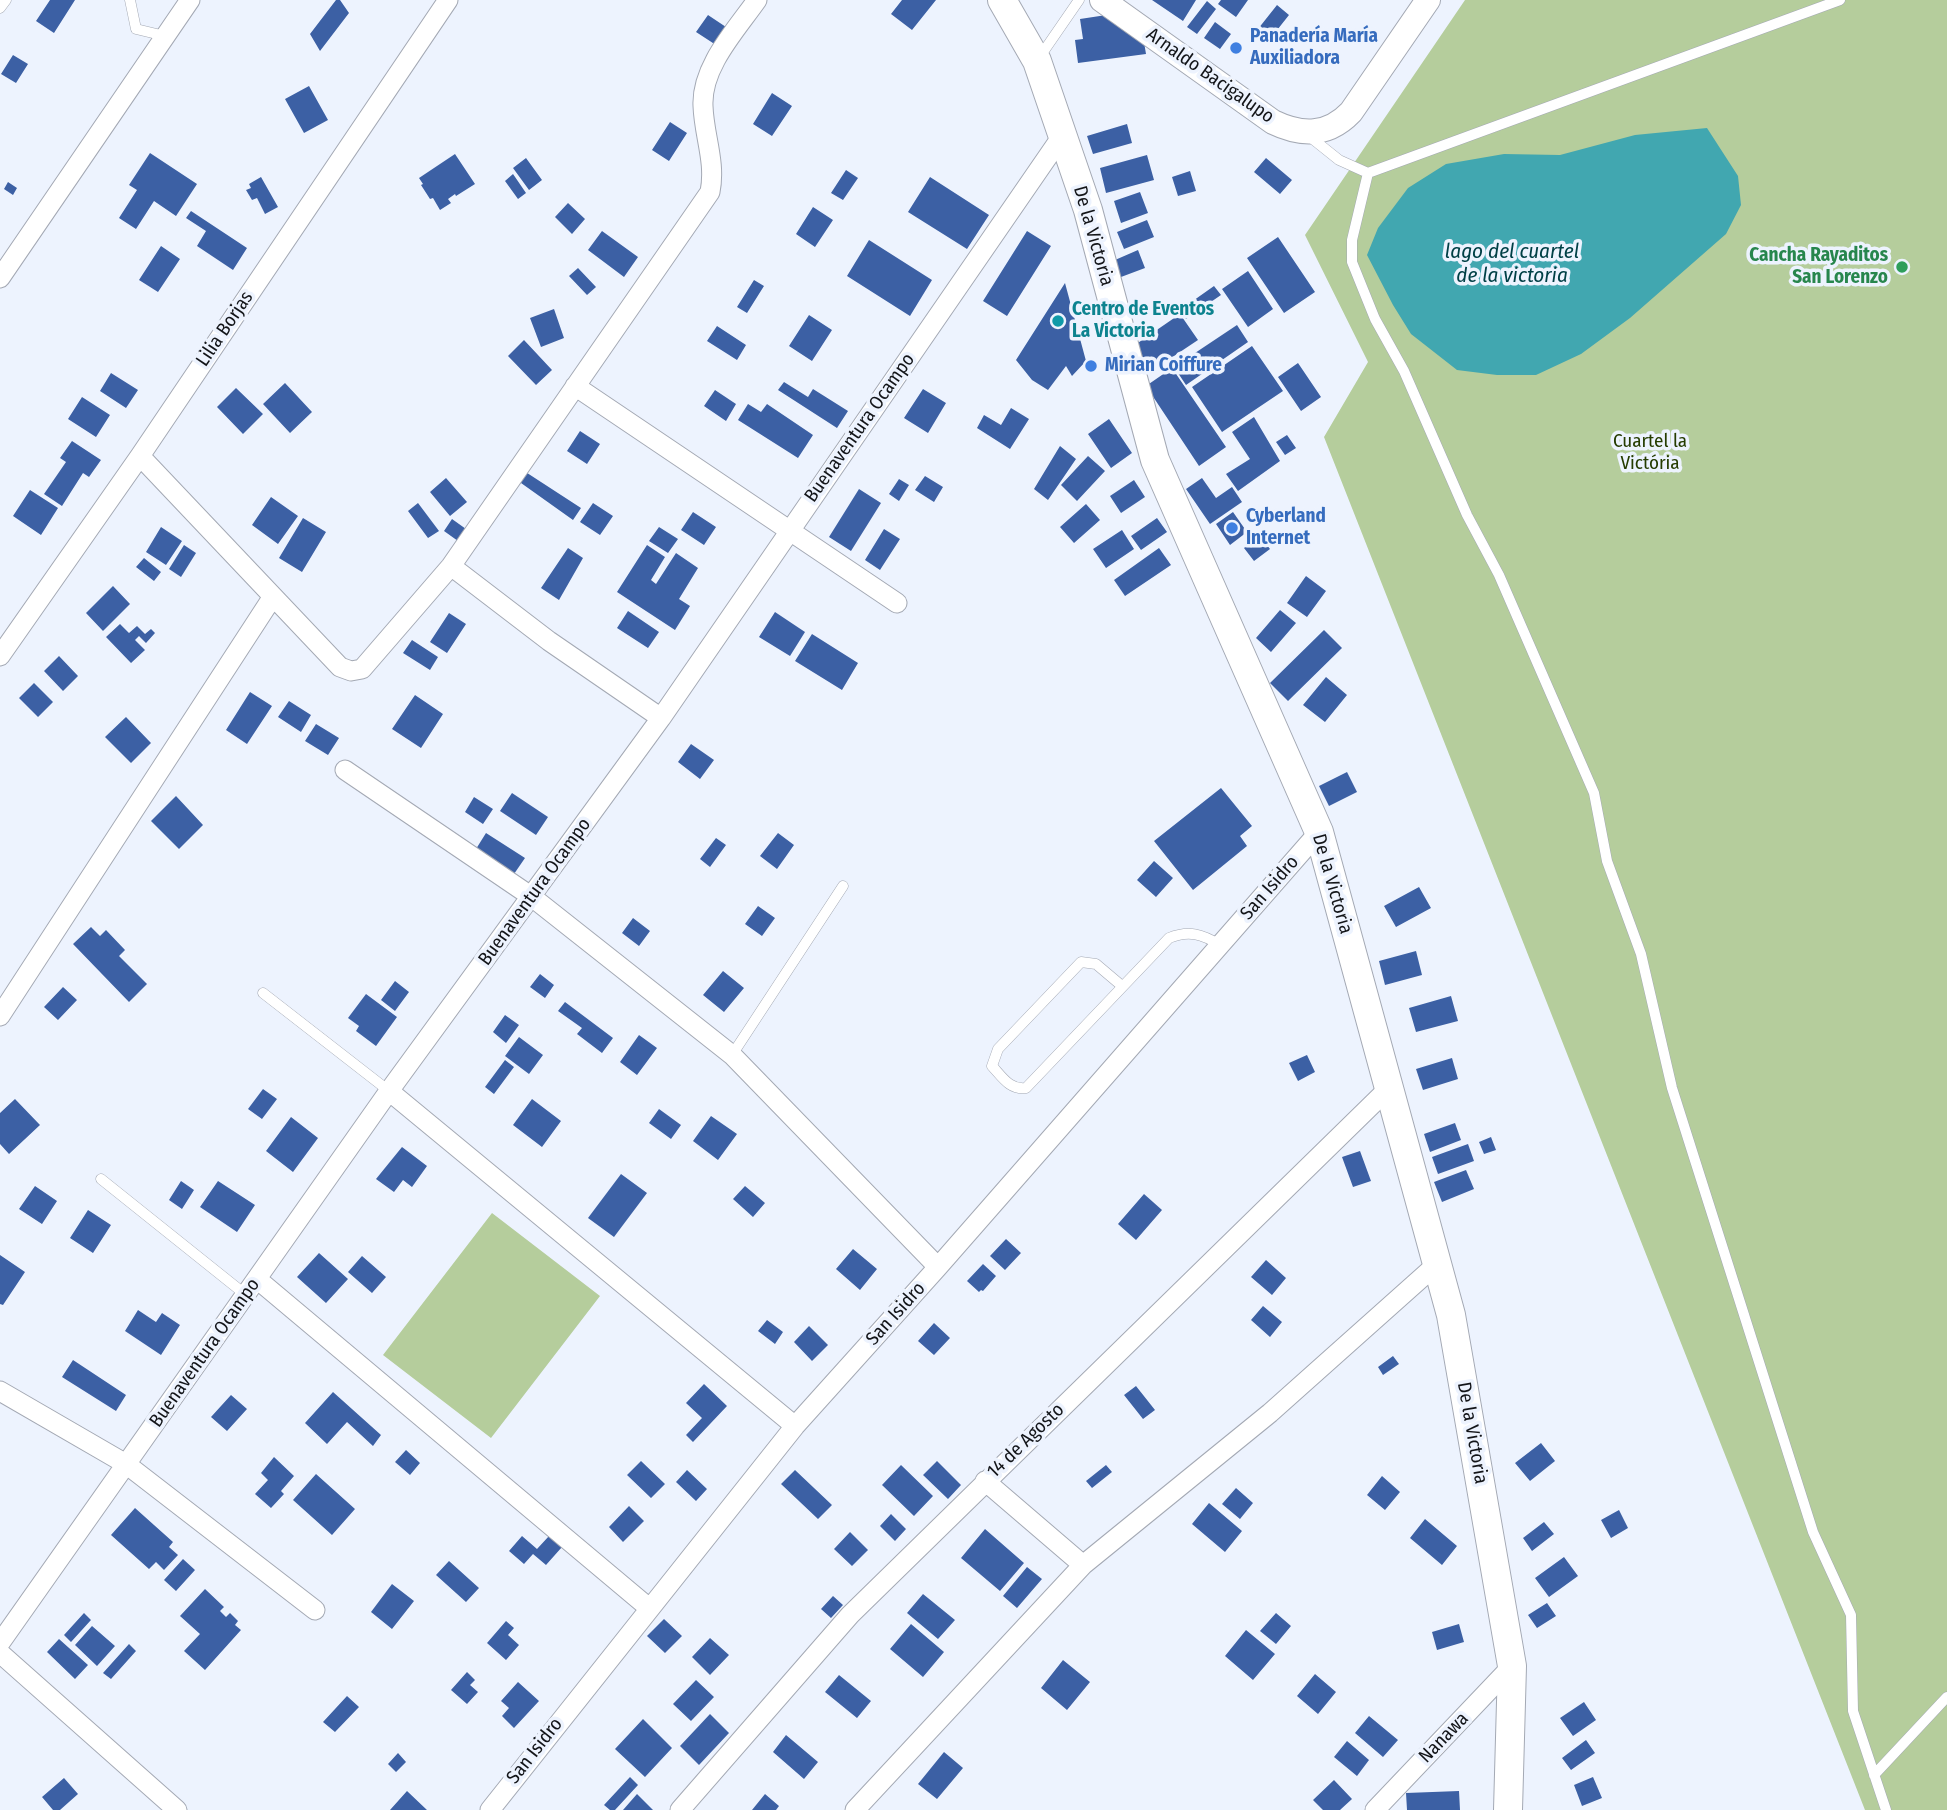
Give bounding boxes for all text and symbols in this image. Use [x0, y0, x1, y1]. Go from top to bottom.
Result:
street label: Arnaldo Bacigalupo [1142, 23, 1278, 129]
place label: Panadería María Auxiliadora [1250, 26, 1378, 70]
marker: Panadería María Auxiliadora [1228, 40, 1244, 56]
street label: De la Victoria [1068, 183, 1118, 289]
water label: lago del cuartel de la victoria [1445, 239, 1579, 289]
place label: Cancha Rayaditos San Lorenzo [1749, 245, 1888, 289]
marker: Cancha Rayaditos San Lorenzo [1894, 259, 1910, 275]
street label: Lilia Borjas [192, 287, 258, 371]
place label: Centro de Eventos La Victoria [1072, 299, 1214, 343]
marker: Centro de Eventos La Victoria [1050, 313, 1066, 329]
street label: Buenaventura Ocampo [800, 349, 920, 507]
place label: Mirian Coiffure [1105, 355, 1222, 377]
marker: Mirian Coiffure [1083, 358, 1099, 374]
park label: Cuartel la Victória [1613, 431, 1687, 475]
place label: Cyberland Internet [1246, 506, 1326, 550]
marker: Cyberland Internet [1224, 520, 1240, 536]
street label: Buenaventura Ocampo [474, 814, 596, 970]
street label: De la Victoria [1307, 831, 1357, 937]
street label: San Isidro [1236, 851, 1304, 925]
street label: Buenaventura Ocampo [145, 1274, 265, 1432]
street label: San Isidro [862, 1278, 930, 1350]
street label: De la Victoria [1452, 1380, 1492, 1486]
street label: 14 de Agosto [983, 1399, 1069, 1483]
street label: Nanawa [1414, 1708, 1474, 1768]
street label: San Isidro [502, 1713, 568, 1789]

